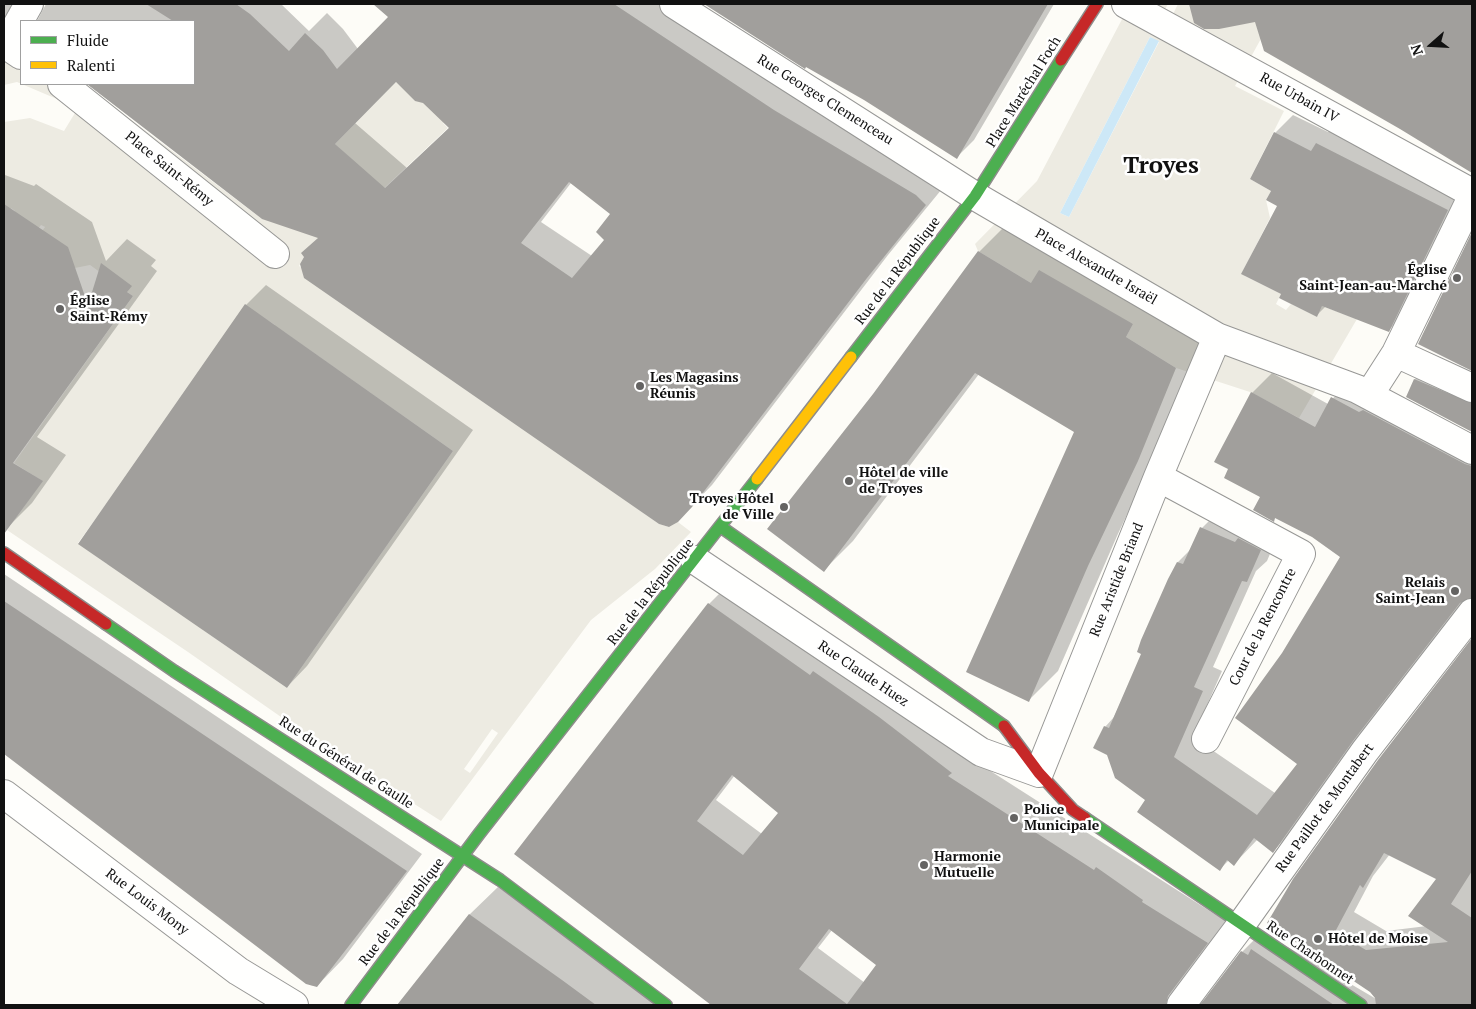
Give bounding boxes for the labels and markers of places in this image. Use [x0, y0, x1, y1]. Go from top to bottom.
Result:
place label: Église Saint-Jean-au-Marché [1299, 262, 1447, 294]
marker: Église Saint-Jean-au-Marché [1451, 272, 1463, 284]
place label: Église Saint-Rémy [70, 293, 147, 326]
marker: Église Saint-Rémy [54, 303, 66, 315]
place label: Les Magasins Réunis [650, 370, 739, 402]
marker: Les Magasins Réunis [634, 380, 646, 392]
place label: Hôtel de ville de Troyes [859, 465, 948, 498]
marker: Hôtel de ville de Troyes [843, 475, 855, 487]
place label: Troyes Hôtel de Ville [689, 491, 774, 524]
marker: Troyes Hôtel de Ville [778, 501, 790, 513]
place label: Relais Saint-Jean [1375, 575, 1445, 608]
marker: Relais Saint-Jean [1449, 585, 1461, 597]
place label: Police Municipale [1024, 802, 1099, 834]
marker: Police Municipale [1008, 812, 1020, 824]
place label: Harmonie Mutuelle [934, 849, 1001, 882]
marker: Harmonie Mutuelle [918, 859, 930, 871]
place label: Hôtel de Moise [1328, 931, 1428, 947]
marker: Hôtel de Moise [1312, 933, 1324, 945]

